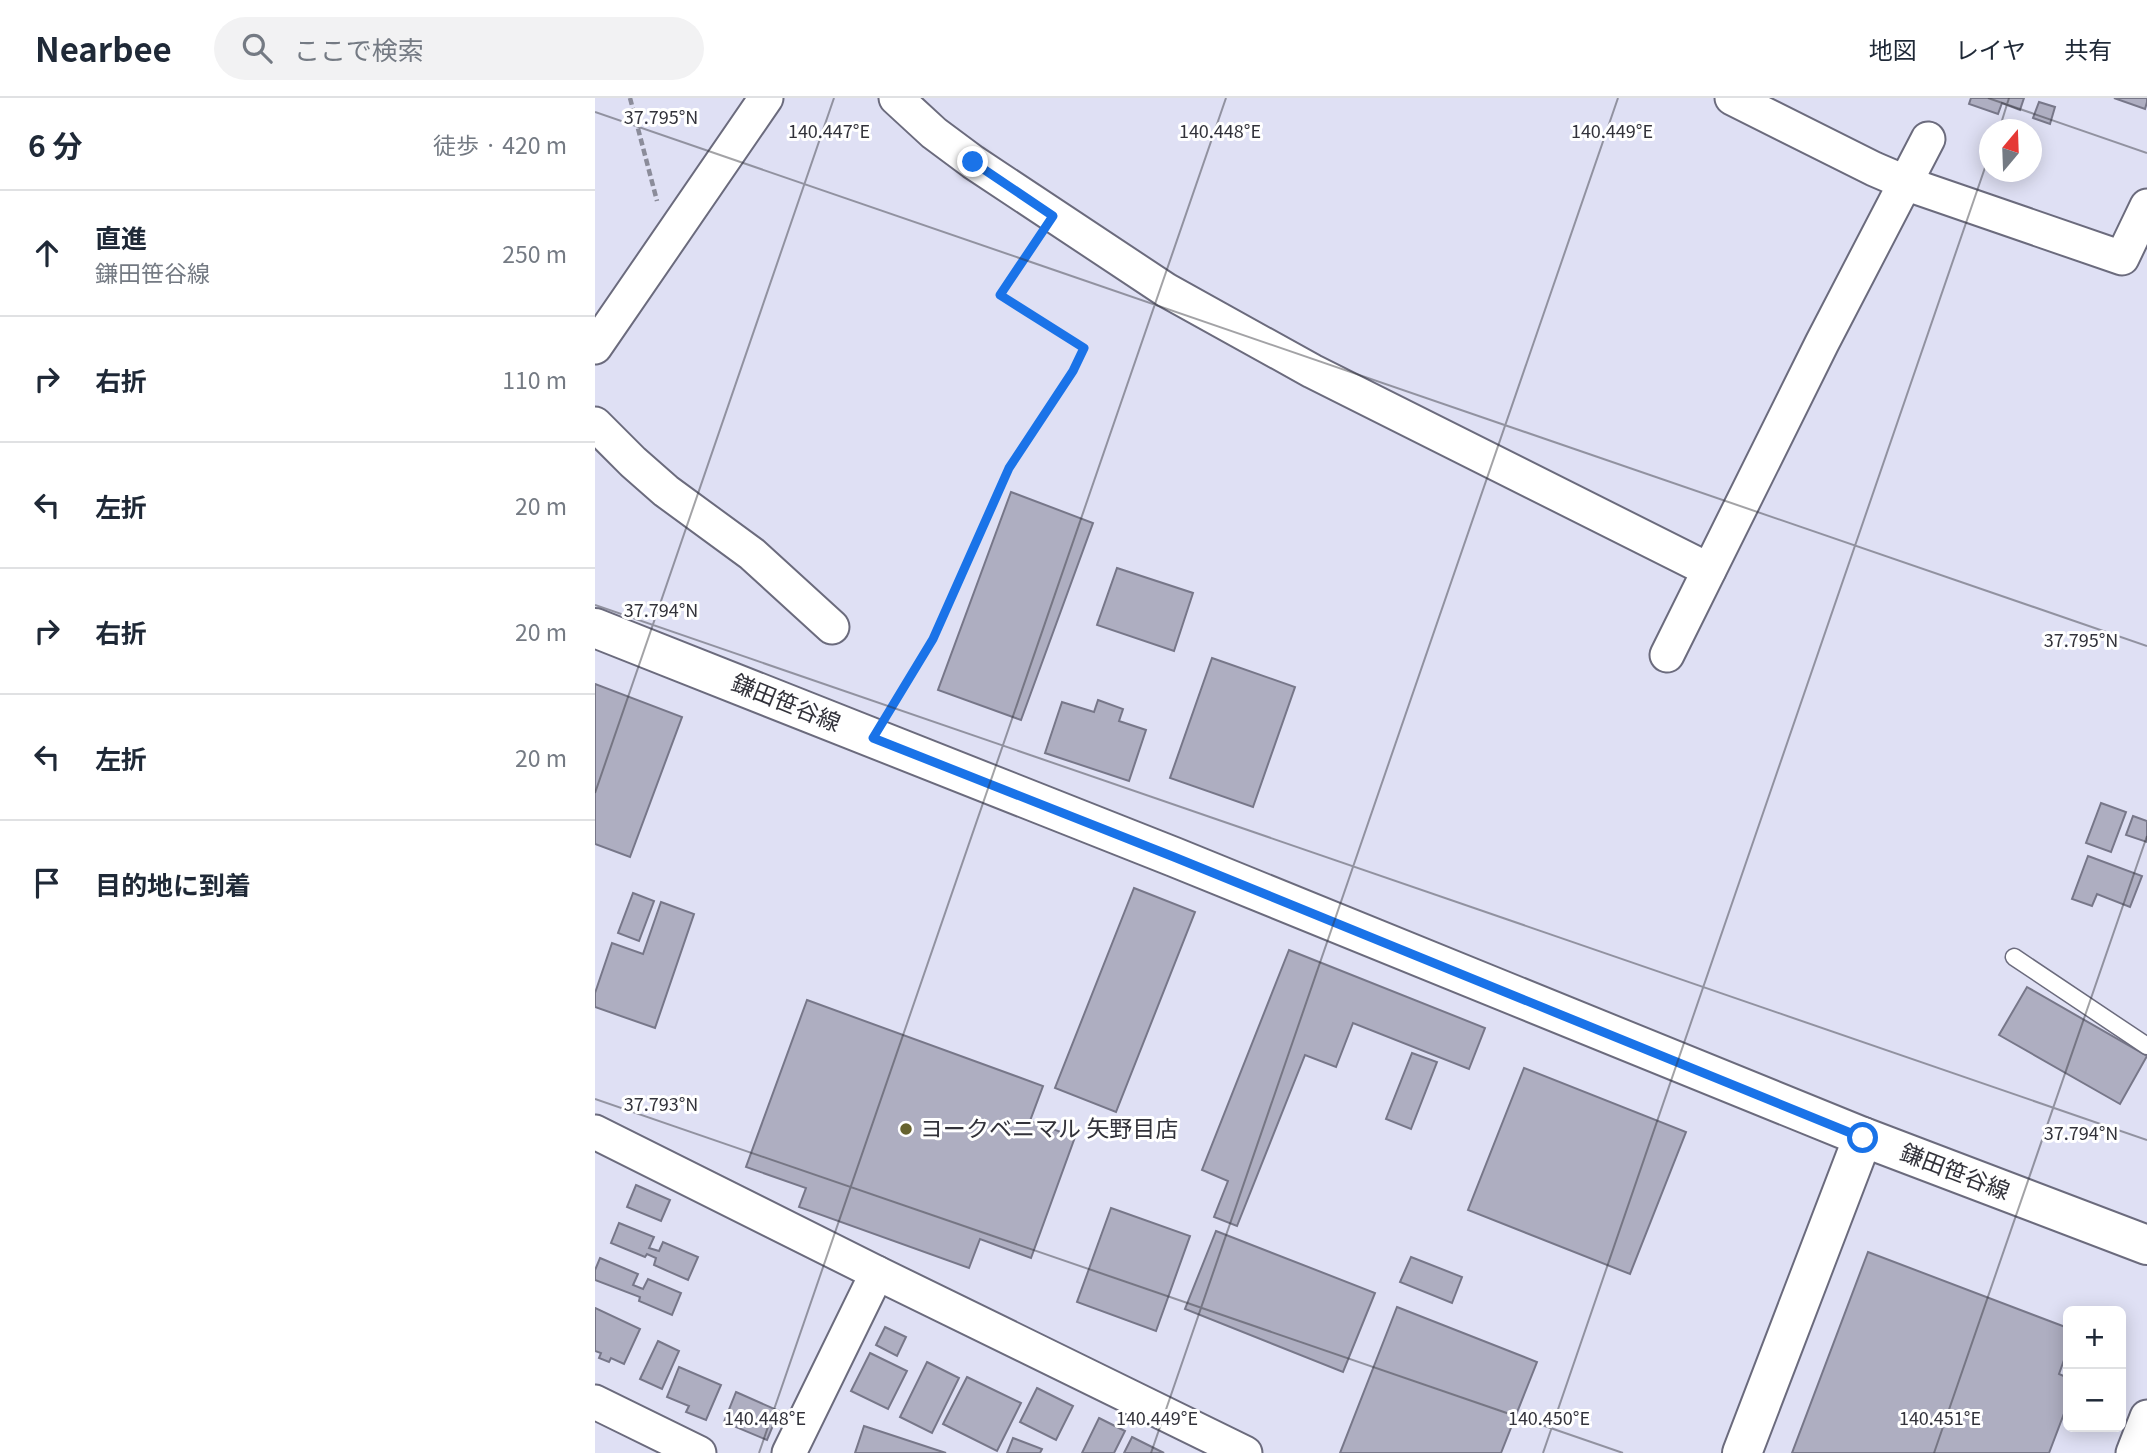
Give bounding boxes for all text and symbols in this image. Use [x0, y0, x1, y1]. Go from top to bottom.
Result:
search box [214, 17, 704, 80]
text: Nearbee [35, 24, 172, 72]
icon: search [238, 29, 276, 67]
text: ここで検索 [294, 30, 424, 67]
text: 地図 [1869, 31, 1917, 66]
text: レイヤ [1955, 31, 2026, 66]
text: 共有 [2064, 31, 2112, 66]
text: 37.795°N [624, 103, 698, 129]
text: 140.447°E [788, 117, 870, 143]
text: 140.448°E [1179, 117, 1261, 143]
text: 140.449°E [1571, 117, 1653, 143]
north arrow [1979, 119, 2042, 182]
text: 6 分 [28, 122, 83, 166]
text: 徒歩 · 420 m [433, 127, 567, 161]
route end [957, 146, 988, 177]
text: 直進 [95, 218, 147, 255]
icon: ahead [28, 234, 66, 272]
text: 250 m [502, 236, 567, 270]
text: 鎌田笹谷線 [95, 255, 210, 289]
icon: right [28, 360, 66, 398]
text: 右折 [95, 361, 147, 398]
text: 110 m [502, 362, 567, 396]
icon: left [28, 486, 66, 524]
text: 左折 [95, 487, 147, 524]
text: 20 m [515, 488, 567, 522]
text: 37.794°N [624, 596, 698, 622]
icon: right [28, 612, 66, 650]
text: 右折 [95, 613, 147, 650]
text: 20 m [515, 614, 567, 648]
text: 37.795°N [2044, 626, 2118, 652]
street label: 鎌田笹谷線 [727, 664, 846, 738]
icon: left [28, 738, 66, 776]
text: 左折 [95, 739, 147, 776]
text: 20 m [515, 740, 567, 774]
icon: arrive [28, 864, 66, 902]
text: 目的地に到着 [95, 865, 251, 902]
text: 37.793°N [624, 1090, 698, 1116]
place label: ヨークベニマル 矢野目店 [920, 1110, 1178, 1144]
text: 37.794°N [2044, 1119, 2118, 1145]
marker: ヨークベニマル 矢野目店 [898, 1121, 914, 1137]
route start [1847, 1122, 1878, 1153]
street label: 鎌田笹谷線 [1896, 1134, 2015, 1207]
map controls [2063, 1306, 2126, 1432]
button: + [2063, 1306, 2126, 1369]
button: − [2063, 1369, 2126, 1432]
text: 140.448°E [724, 1404, 806, 1430]
text: 140.449°E [1116, 1404, 1198, 1430]
text: 140.450°E [1508, 1404, 1590, 1430]
text: 140.451°E [1899, 1404, 1981, 1430]

